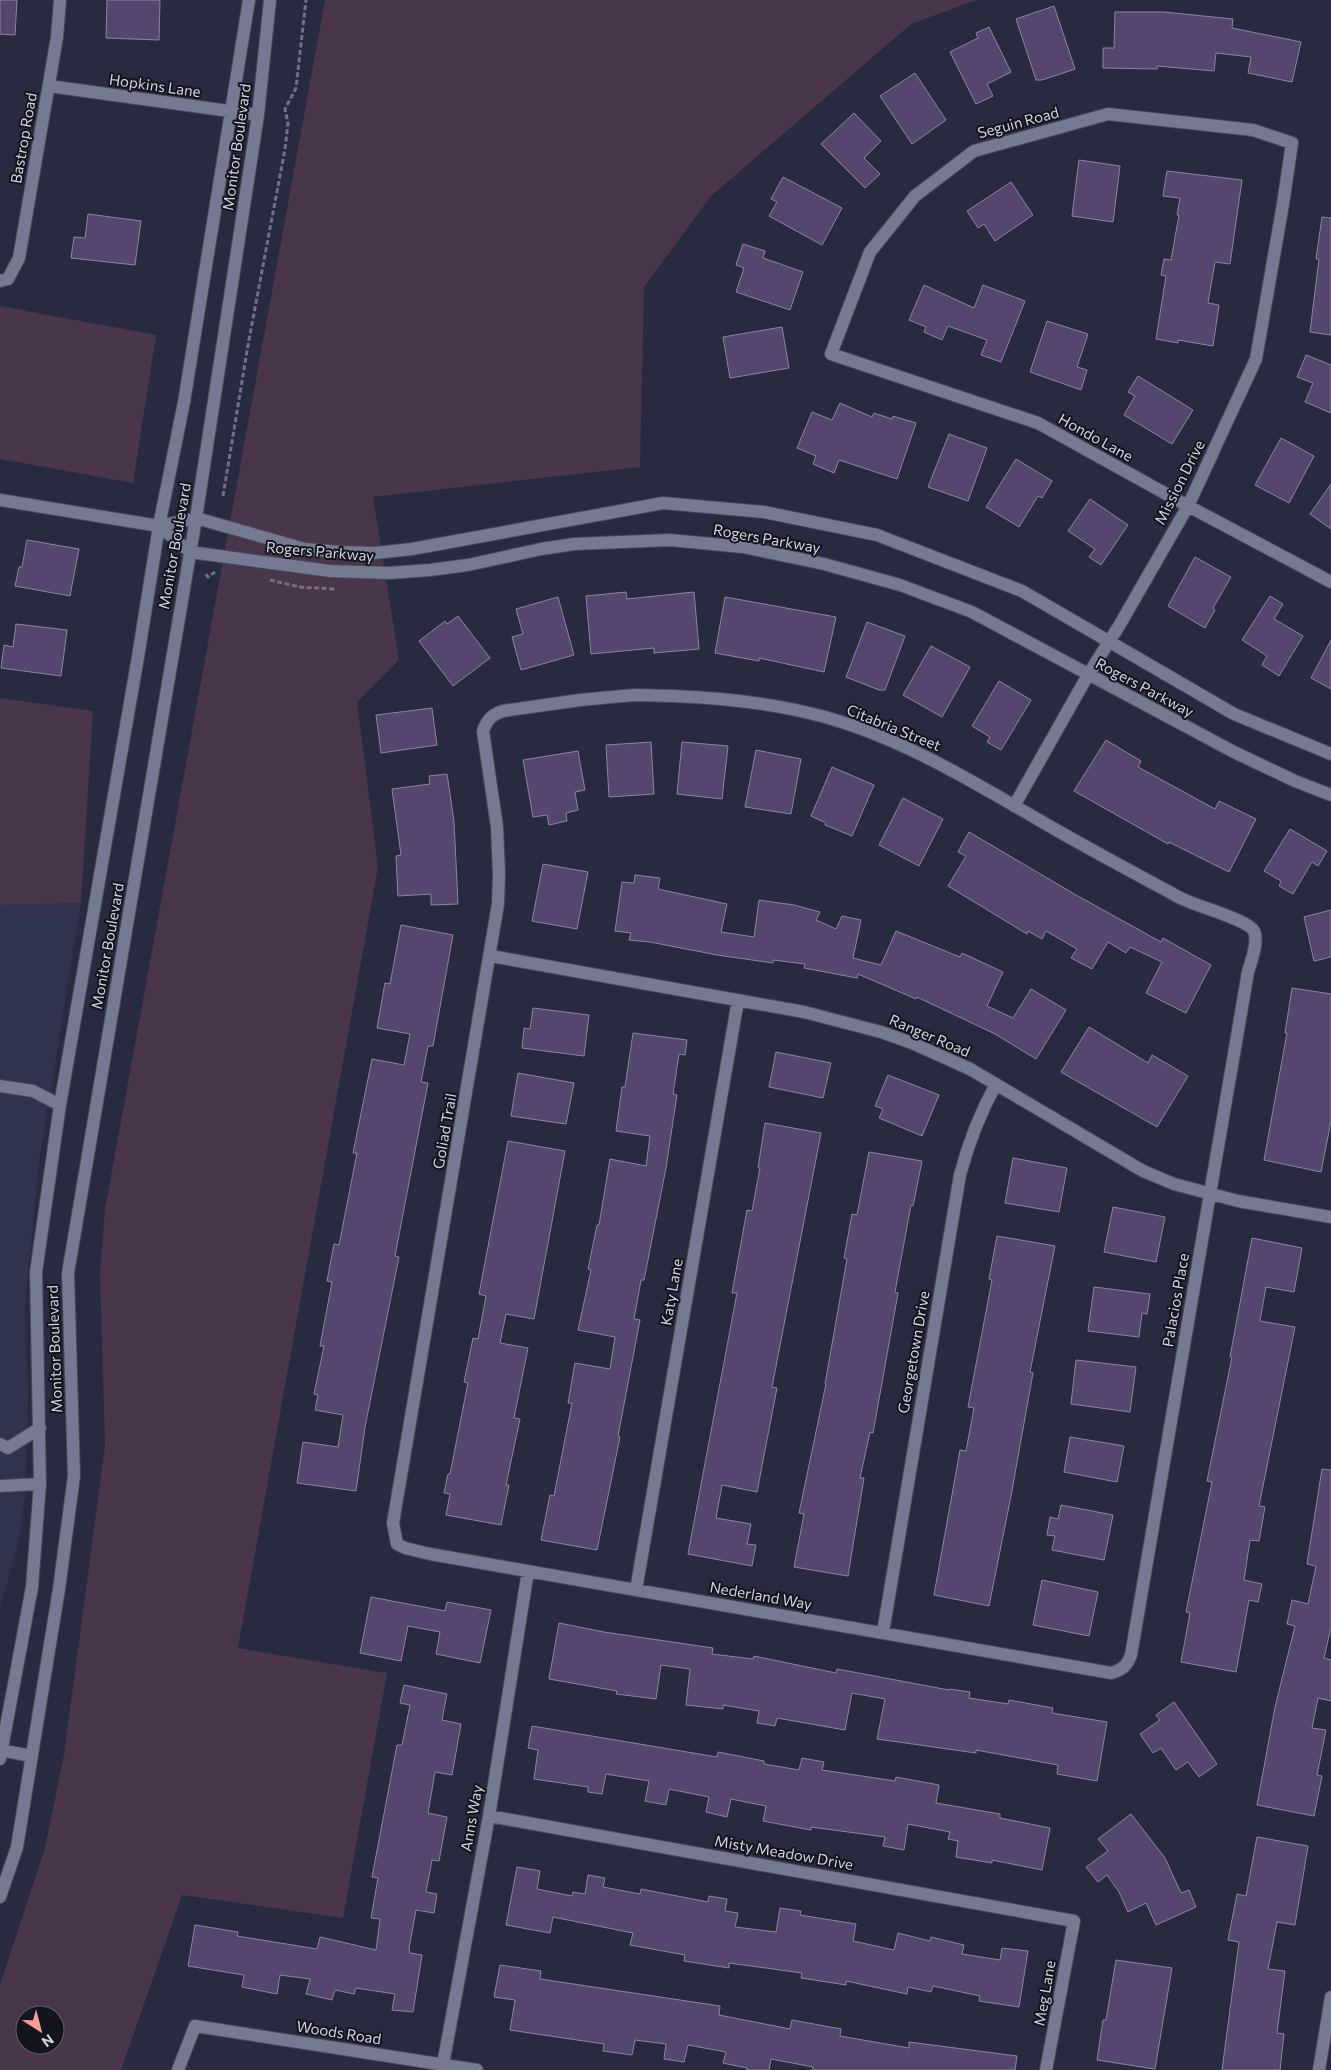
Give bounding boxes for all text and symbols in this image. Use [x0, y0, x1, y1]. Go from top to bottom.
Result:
street label: Hopkins Lane [108, 70, 202, 100]
street label: Monitor Boulevard [218, 82, 254, 212]
street label: Bastrop Road [6, 91, 40, 185]
street label: Seguin Road [975, 102, 1061, 142]
street label: Hondo Lane [1056, 409, 1136, 465]
street label: Mission Drive [1150, 437, 1208, 527]
street label: Monitor Boulevard [154, 481, 194, 611]
street label: Rogers Parkway [712, 520, 822, 556]
street label: Rogers Parkway [265, 537, 375, 565]
street label: Rogers Parkway [1093, 654, 1197, 721]
street label: Citabria Street [844, 700, 944, 754]
street label: Monitor Boulevard [87, 881, 127, 1011]
street label: Ranger Road [887, 1010, 973, 1060]
street label: Goliad Trail [428, 1092, 460, 1170]
street label: Palacios Place [1158, 1252, 1192, 1348]
street label: Katy Lane [656, 1257, 686, 1327]
street label: Monitor Boulevard [43, 1285, 65, 1413]
street label: Georgetown Drive [893, 1289, 933, 1415]
street label: Nederland Way [708, 1577, 814, 1613]
street label: Anns Way [456, 1783, 486, 1853]
street label: Misty Meadow Drive [713, 1831, 855, 1873]
street label: Meg Lane [1029, 1959, 1059, 2027]
north arrow [15, 2005, 65, 2055]
street label: Woods Road [295, 2016, 383, 2048]
text: N [39, 2031, 57, 2051]

